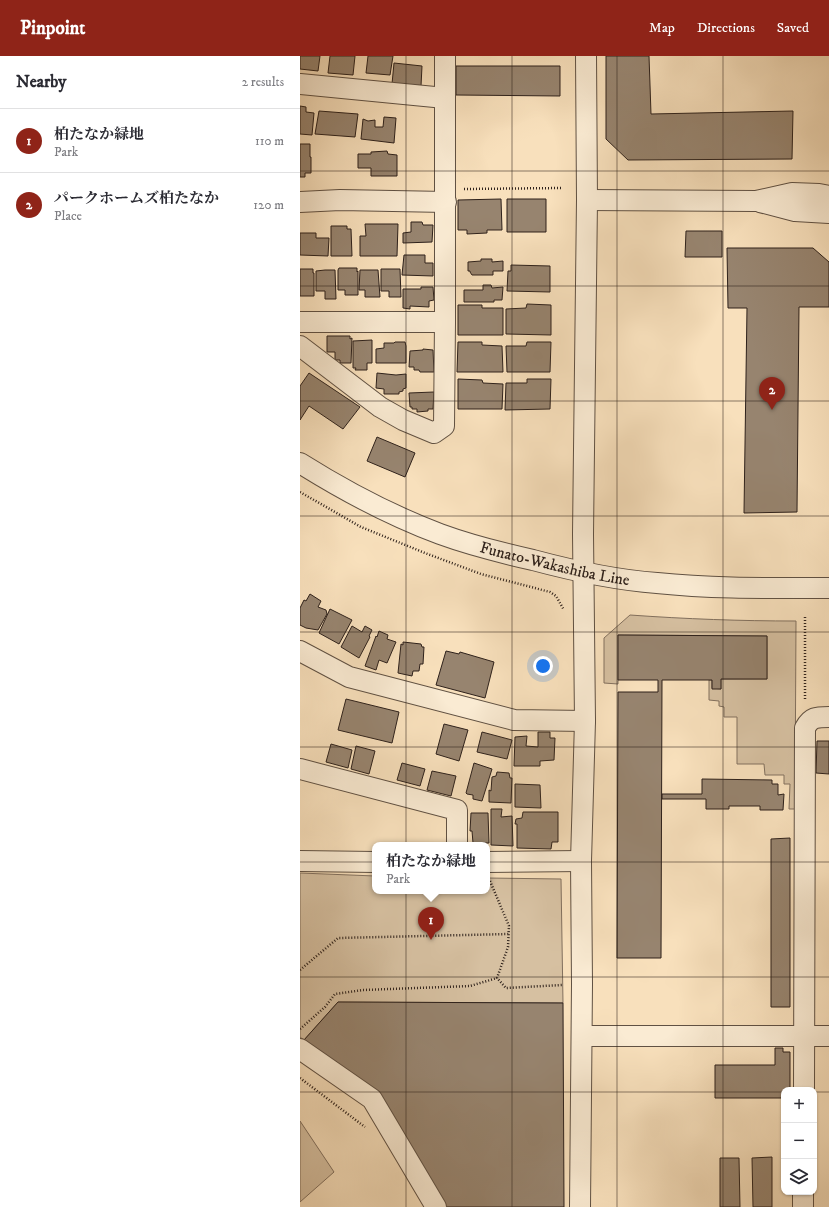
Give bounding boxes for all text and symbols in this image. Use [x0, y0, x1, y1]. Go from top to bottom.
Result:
text: Pinpoint [20, 17, 85, 40]
text: Map [649, 19, 675, 37]
text: Directions [697, 19, 755, 37]
text: Saved [777, 19, 809, 37]
text: Nearby [16, 71, 66, 93]
text: 2 results [242, 74, 284, 90]
text: 柏たなか緑地 [54, 125, 144, 144]
text: 1 [27, 133, 31, 149]
text: 110 m [255, 133, 284, 149]
text: Park [54, 144, 78, 160]
text: パークホームズ柏たなか [54, 189, 219, 208]
text: 2 [26, 197, 32, 213]
text: 120 m [253, 197, 284, 213]
text: Place [54, 208, 82, 224]
pin: 2 [759, 377, 785, 410]
street label: Funato-Wakashiba Line [478, 537, 631, 590]
your location [533, 656, 553, 676]
popup [372, 842, 490, 894]
text: 柏たなか緑地 [386, 852, 476, 871]
text: Park [386, 871, 410, 887]
pin: 1 [418, 907, 444, 940]
map controls [781, 1087, 817, 1195]
button: + [781, 1087, 817, 1123]
button: − [781, 1123, 817, 1159]
button: layers [781, 1159, 817, 1195]

